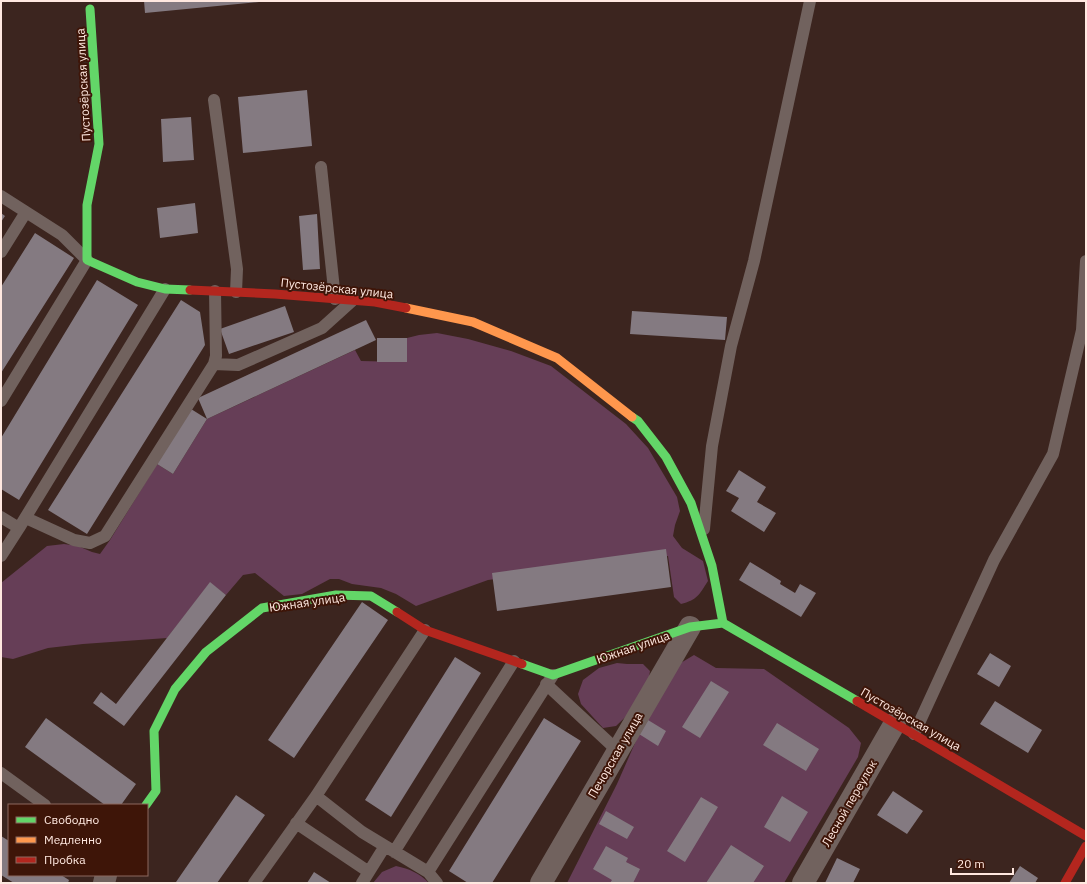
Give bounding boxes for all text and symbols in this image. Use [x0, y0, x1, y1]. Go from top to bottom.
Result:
street label: Пустозёрская улица [73, 27, 93, 142]
street label: Пустозёрская улица [280, 275, 395, 301]
street label: Южная улица [268, 589, 347, 615]
street label: Южная улица [594, 627, 672, 667]
street label: Пустозёрская улица [858, 684, 964, 754]
street label: Печорская улица [584, 709, 646, 801]
street label: Лесной переулок [818, 757, 880, 849]
legend [8, 804, 148, 876]
text: Свободно [44, 812, 100, 827]
text: Медленно [44, 832, 102, 847]
scale bar [951, 850, 1013, 876]
text: Пробка [44, 852, 86, 867]
text: 20 m [957, 856, 985, 871]

